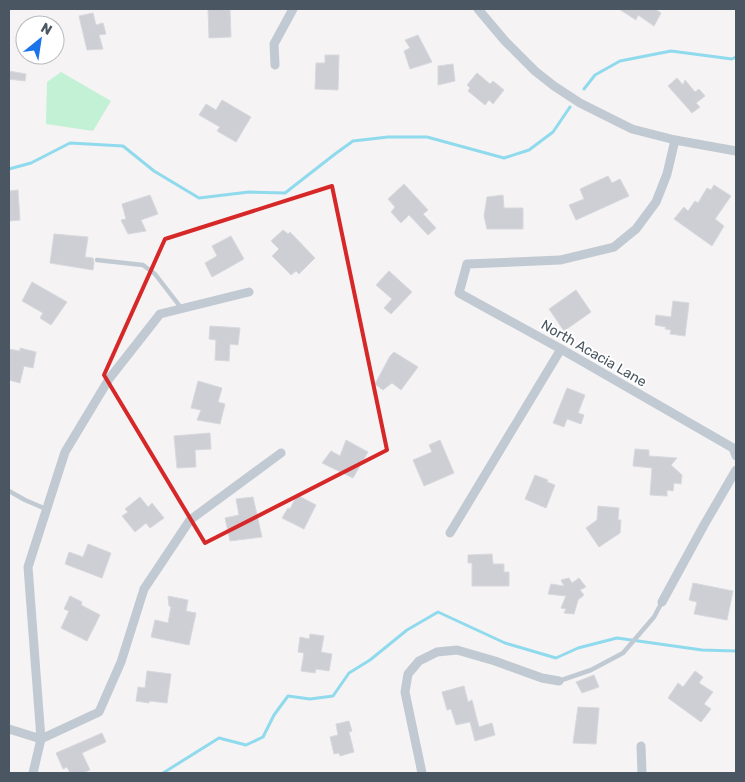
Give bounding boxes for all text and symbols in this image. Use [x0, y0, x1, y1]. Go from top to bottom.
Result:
north arrow [15, 15, 65, 65]
text: N [38, 19, 55, 39]
street label: North Acacia Lane [538, 316, 650, 391]

